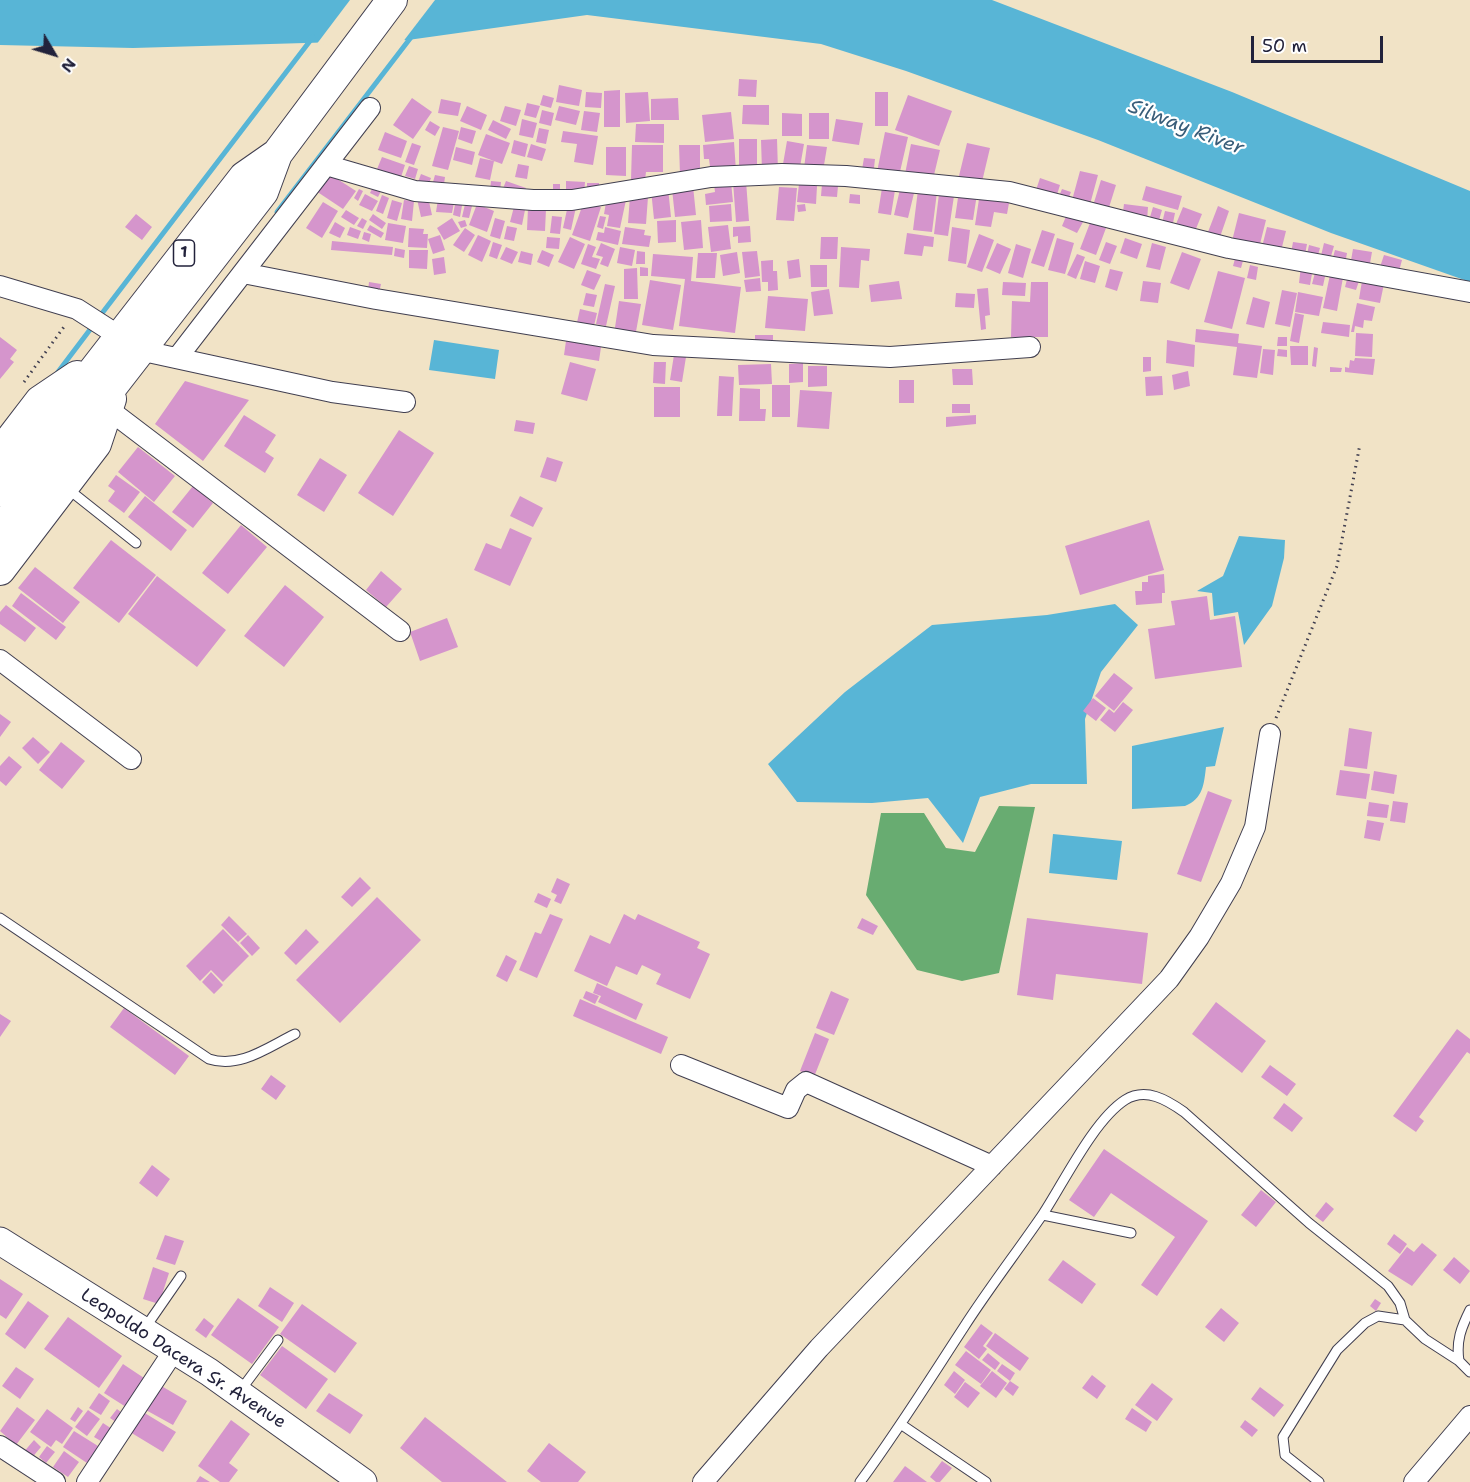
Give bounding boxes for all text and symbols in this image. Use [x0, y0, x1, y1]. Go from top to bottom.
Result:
north arrow [24, 24, 84, 84]
scale bar [1254, 24, 1386, 62]
text: 50 m [1262, 34, 1307, 58]
text: N [56, 54, 81, 77]
water label: Silway River [1125, 95, 1247, 161]
road number: 1 [174, 240, 195, 266]
street label: Leopoldo Dacera Sr. Avenue [76, 1284, 290, 1434]

